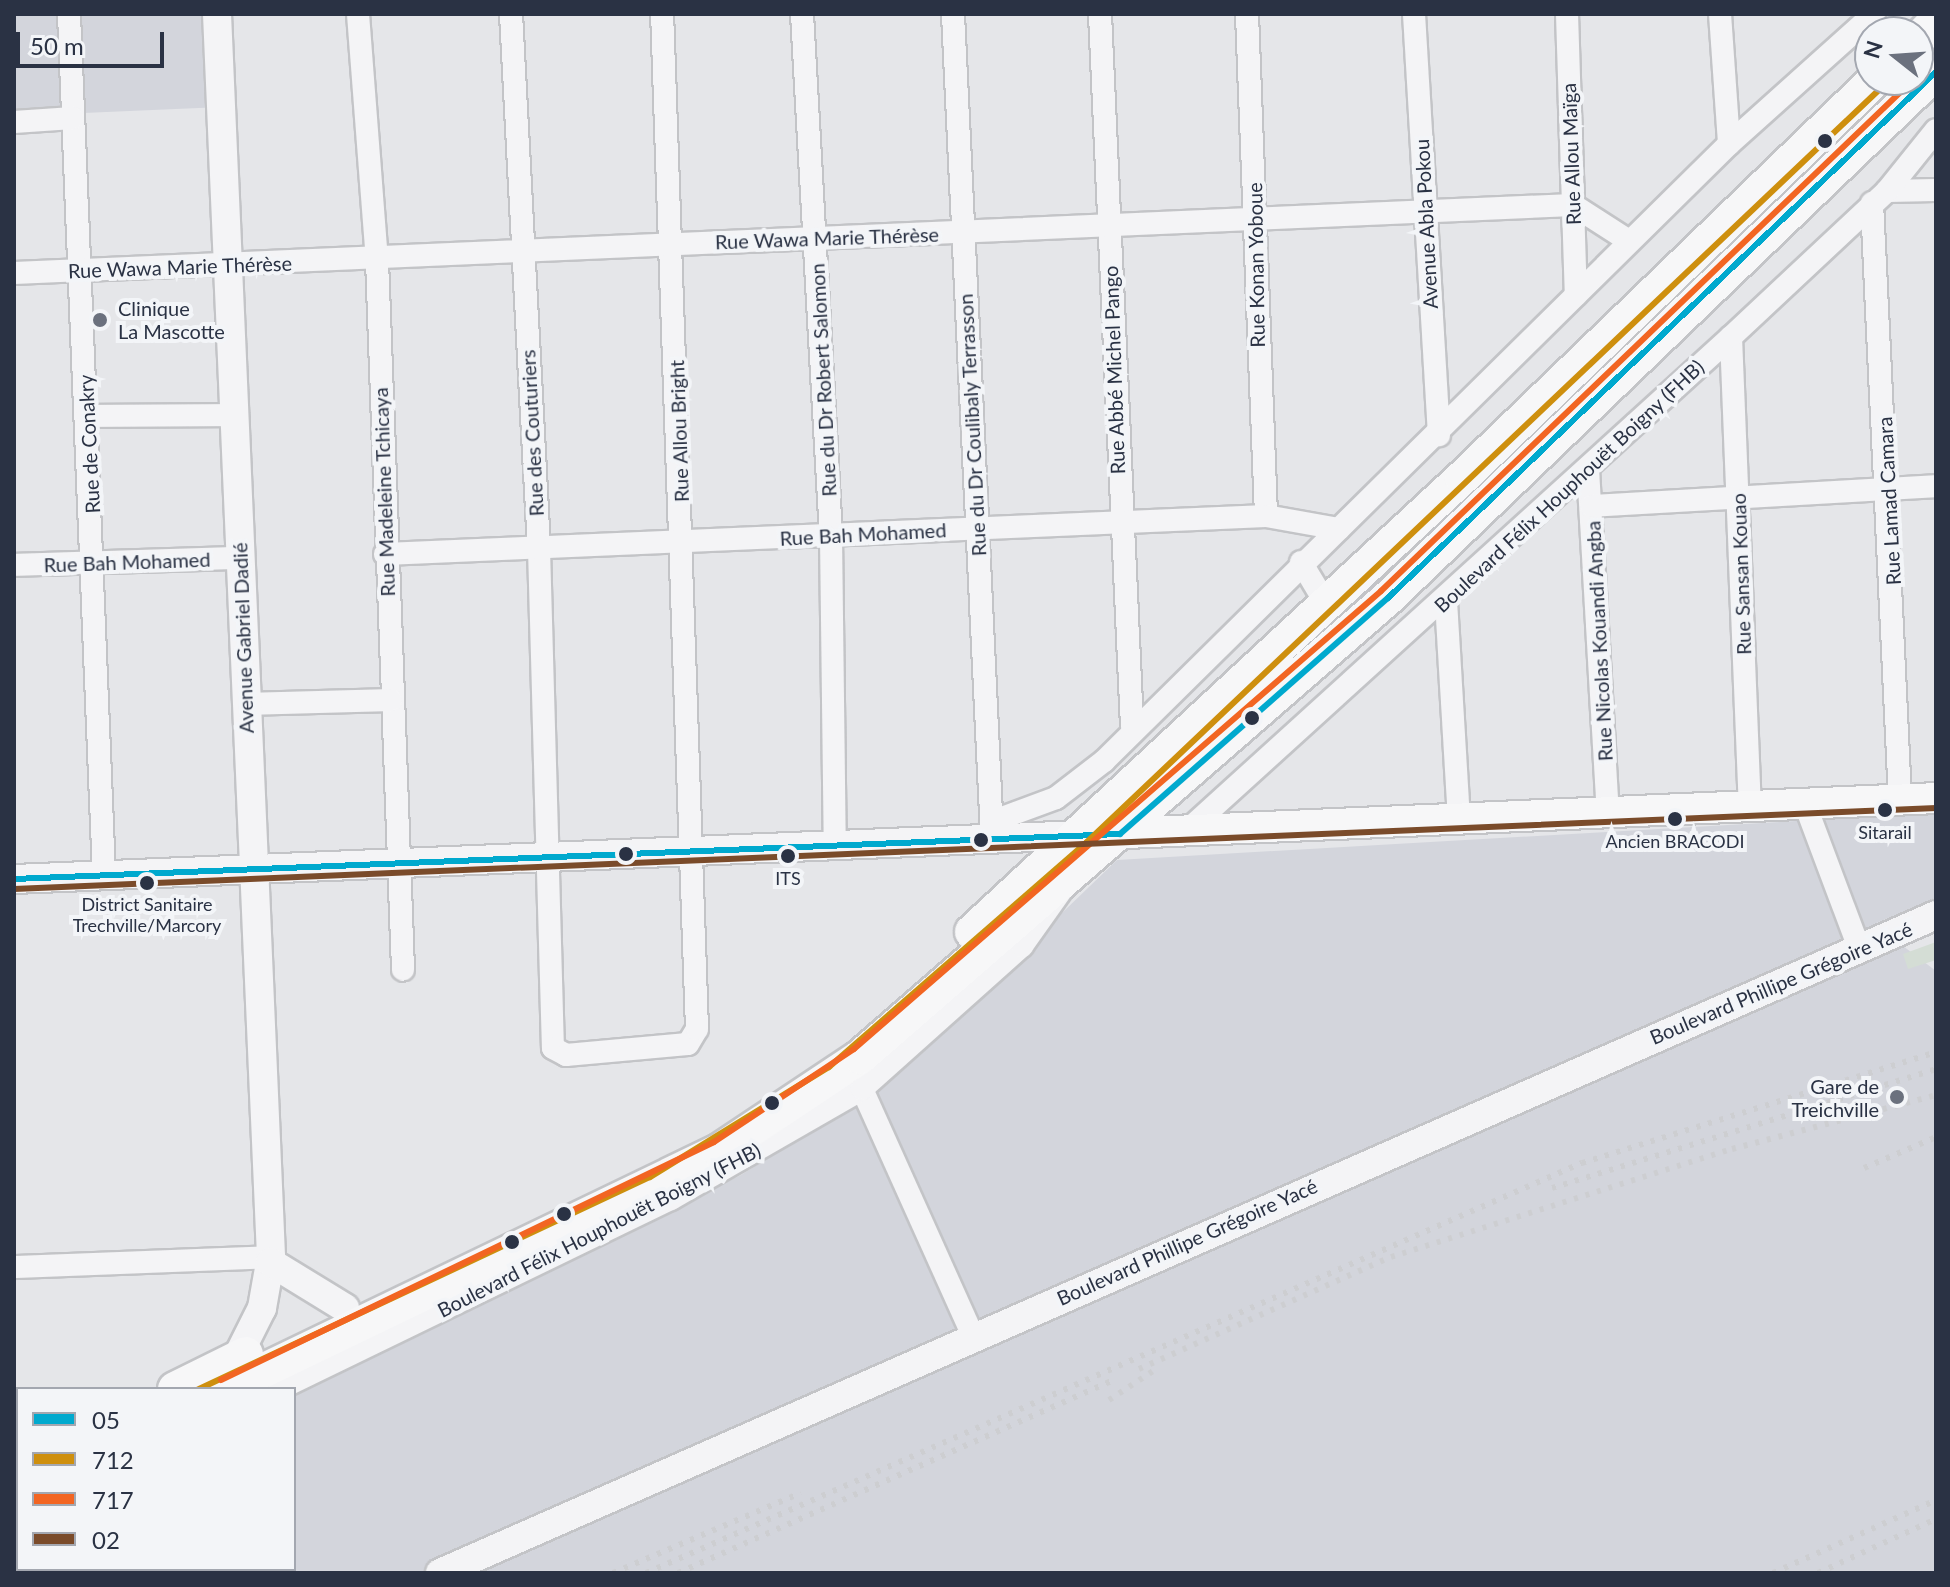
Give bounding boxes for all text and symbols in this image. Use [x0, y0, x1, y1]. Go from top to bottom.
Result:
scale bar [20, 16, 168, 66]
north arrow [1854, 16, 1934, 96]
text: 50 m [30, 31, 84, 60]
text: N [1857, 37, 1888, 61]
street label: Rue Allou Maïga [1557, 82, 1585, 226]
unlabelled marker [1817, 133, 1833, 149]
street label: Avenue Abla Pokou [1410, 138, 1442, 310]
street label: Rue Konan Yoboue [1243, 182, 1269, 348]
street label: Rue Wawa Marie Thérèse [714, 222, 940, 254]
street label: Rue Wawa Marie Thérèse [67, 251, 293, 283]
street label: Rue du Dr Robert Salomon [805, 263, 841, 497]
street label: Rue Abbé Michel Pango [1098, 265, 1130, 475]
street label: Rue du Dr Coulibaly Terrasson [953, 292, 991, 558]
place label: Clinique La Mascotte [118, 296, 225, 343]
marker: Clinique La Mascotte [89, 309, 111, 331]
street label: Rue des Couturiers [516, 349, 548, 517]
street label: Boulevard Félix Houphouët Boigny (FHB) [1429, 354, 1709, 618]
street label: Rue Allou Bright [665, 359, 693, 503]
street label: Rue de Conakry [73, 374, 105, 514]
street label: Rue Madeleine Tchicaya [368, 387, 400, 597]
street label: Rue Lamad Camara [1873, 416, 1905, 586]
street label: Rue Sansan Kouao [1726, 493, 1756, 655]
street label: Rue Bah Mohamed [779, 518, 947, 550]
street label: Rue Nicolas Kouandi Angba [1581, 520, 1617, 762]
street label: Avenue Gabriel Dadié [228, 542, 258, 734]
street label: Rue Bah Mohamed [43, 547, 211, 577]
unlabelled marker [1244, 710, 1260, 726]
marker: Sitarail [1877, 802, 1893, 818]
marker: Ancien BRACODI [1667, 811, 1683, 827]
place label: Sitarail [1858, 821, 1912, 843]
place label: Ancien BRACODI [1606, 830, 1744, 852]
unlabelled marker [973, 832, 989, 848]
unlabelled marker [618, 846, 634, 862]
marker: ITS [780, 848, 796, 864]
place label: ITS [775, 867, 801, 889]
marker: District Sanitaire Trechville/Marcory [139, 875, 155, 891]
place label: District Sanitaire Trechville/Marcory [73, 894, 221, 936]
street label: Boulevard Phillipe Grégoire Yacé [1646, 917, 1916, 1049]
place label: Gare de Treichville [1792, 1074, 1879, 1121]
marker: Gare de Treichville [1886, 1086, 1908, 1108]
unlabelled marker [764, 1095, 780, 1111]
street label: Boulevard Félix Houphouët Boigny (FHB) [433, 1138, 765, 1322]
street label: Boulevard Phillipe Grégoire Yacé [1053, 1173, 1321, 1311]
unlabelled marker [556, 1206, 572, 1222]
unlabelled marker [504, 1234, 520, 1250]
legend [16, 1387, 296, 1571]
text: 05 [92, 1405, 120, 1434]
text: 712 [92, 1445, 134, 1474]
text: 717 [92, 1485, 134, 1514]
text: 02 [92, 1525, 120, 1554]

